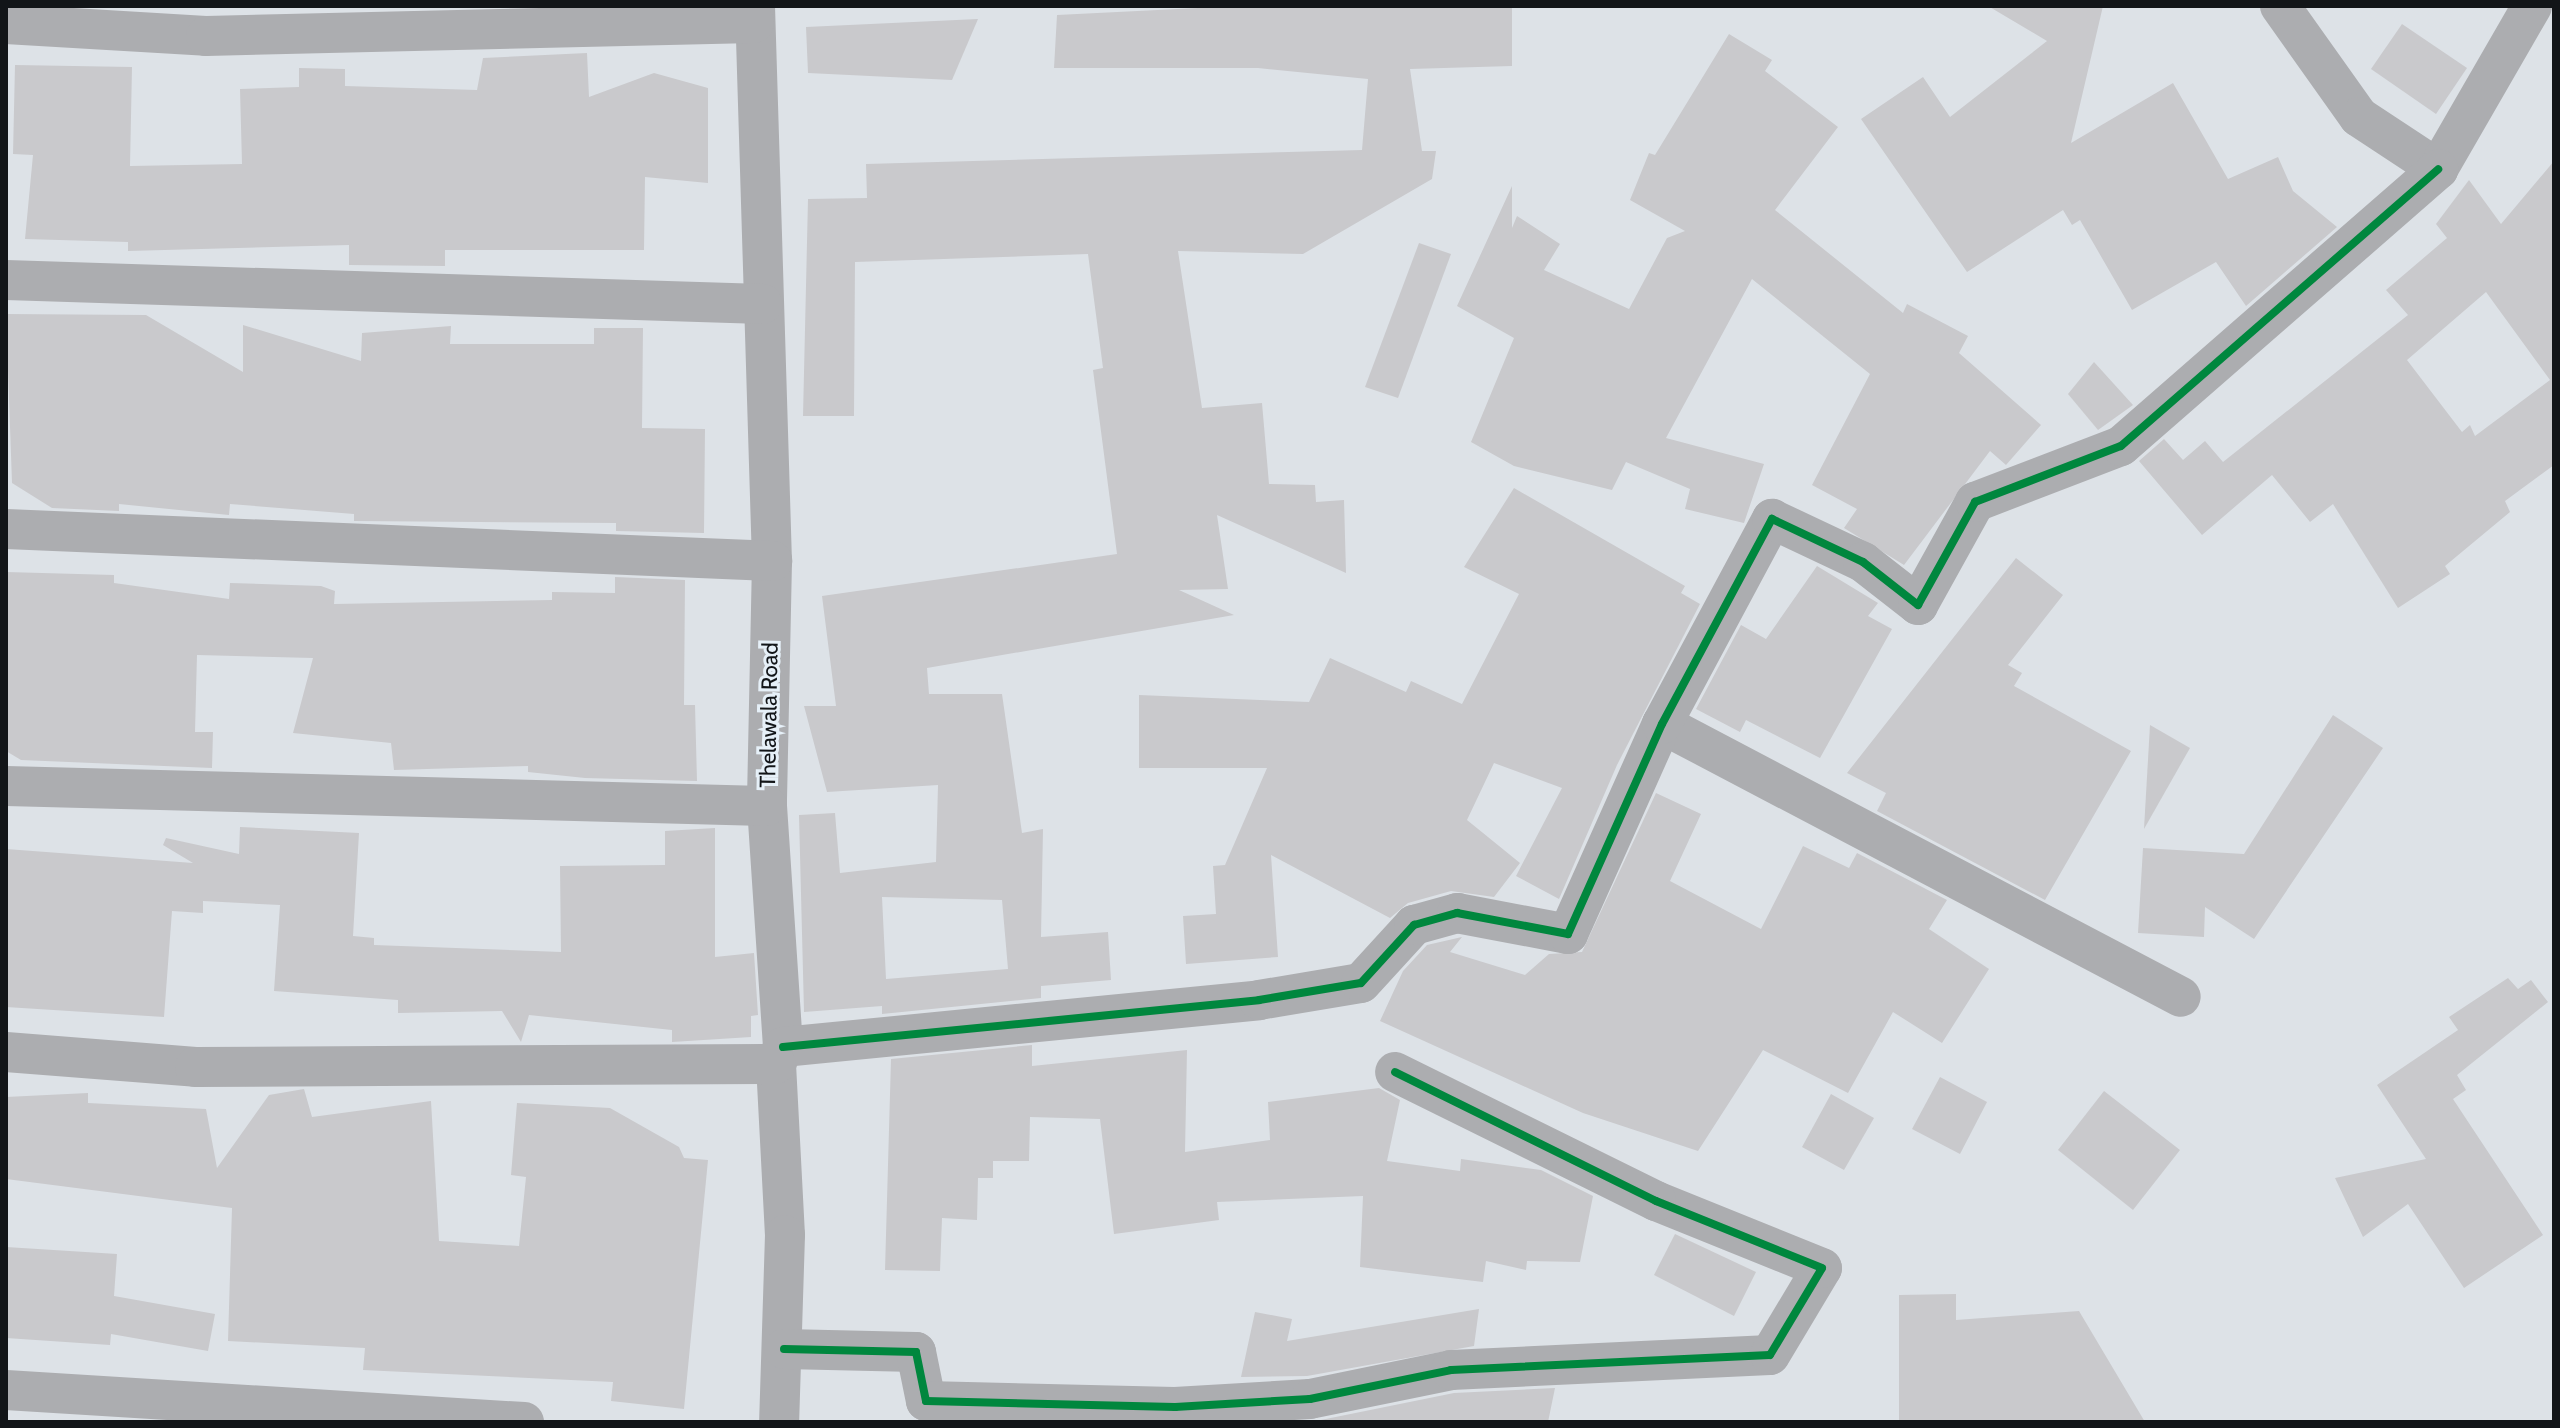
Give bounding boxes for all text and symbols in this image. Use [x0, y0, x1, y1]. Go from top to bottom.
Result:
street label: Thelawala Road [755, 642, 783, 788]

